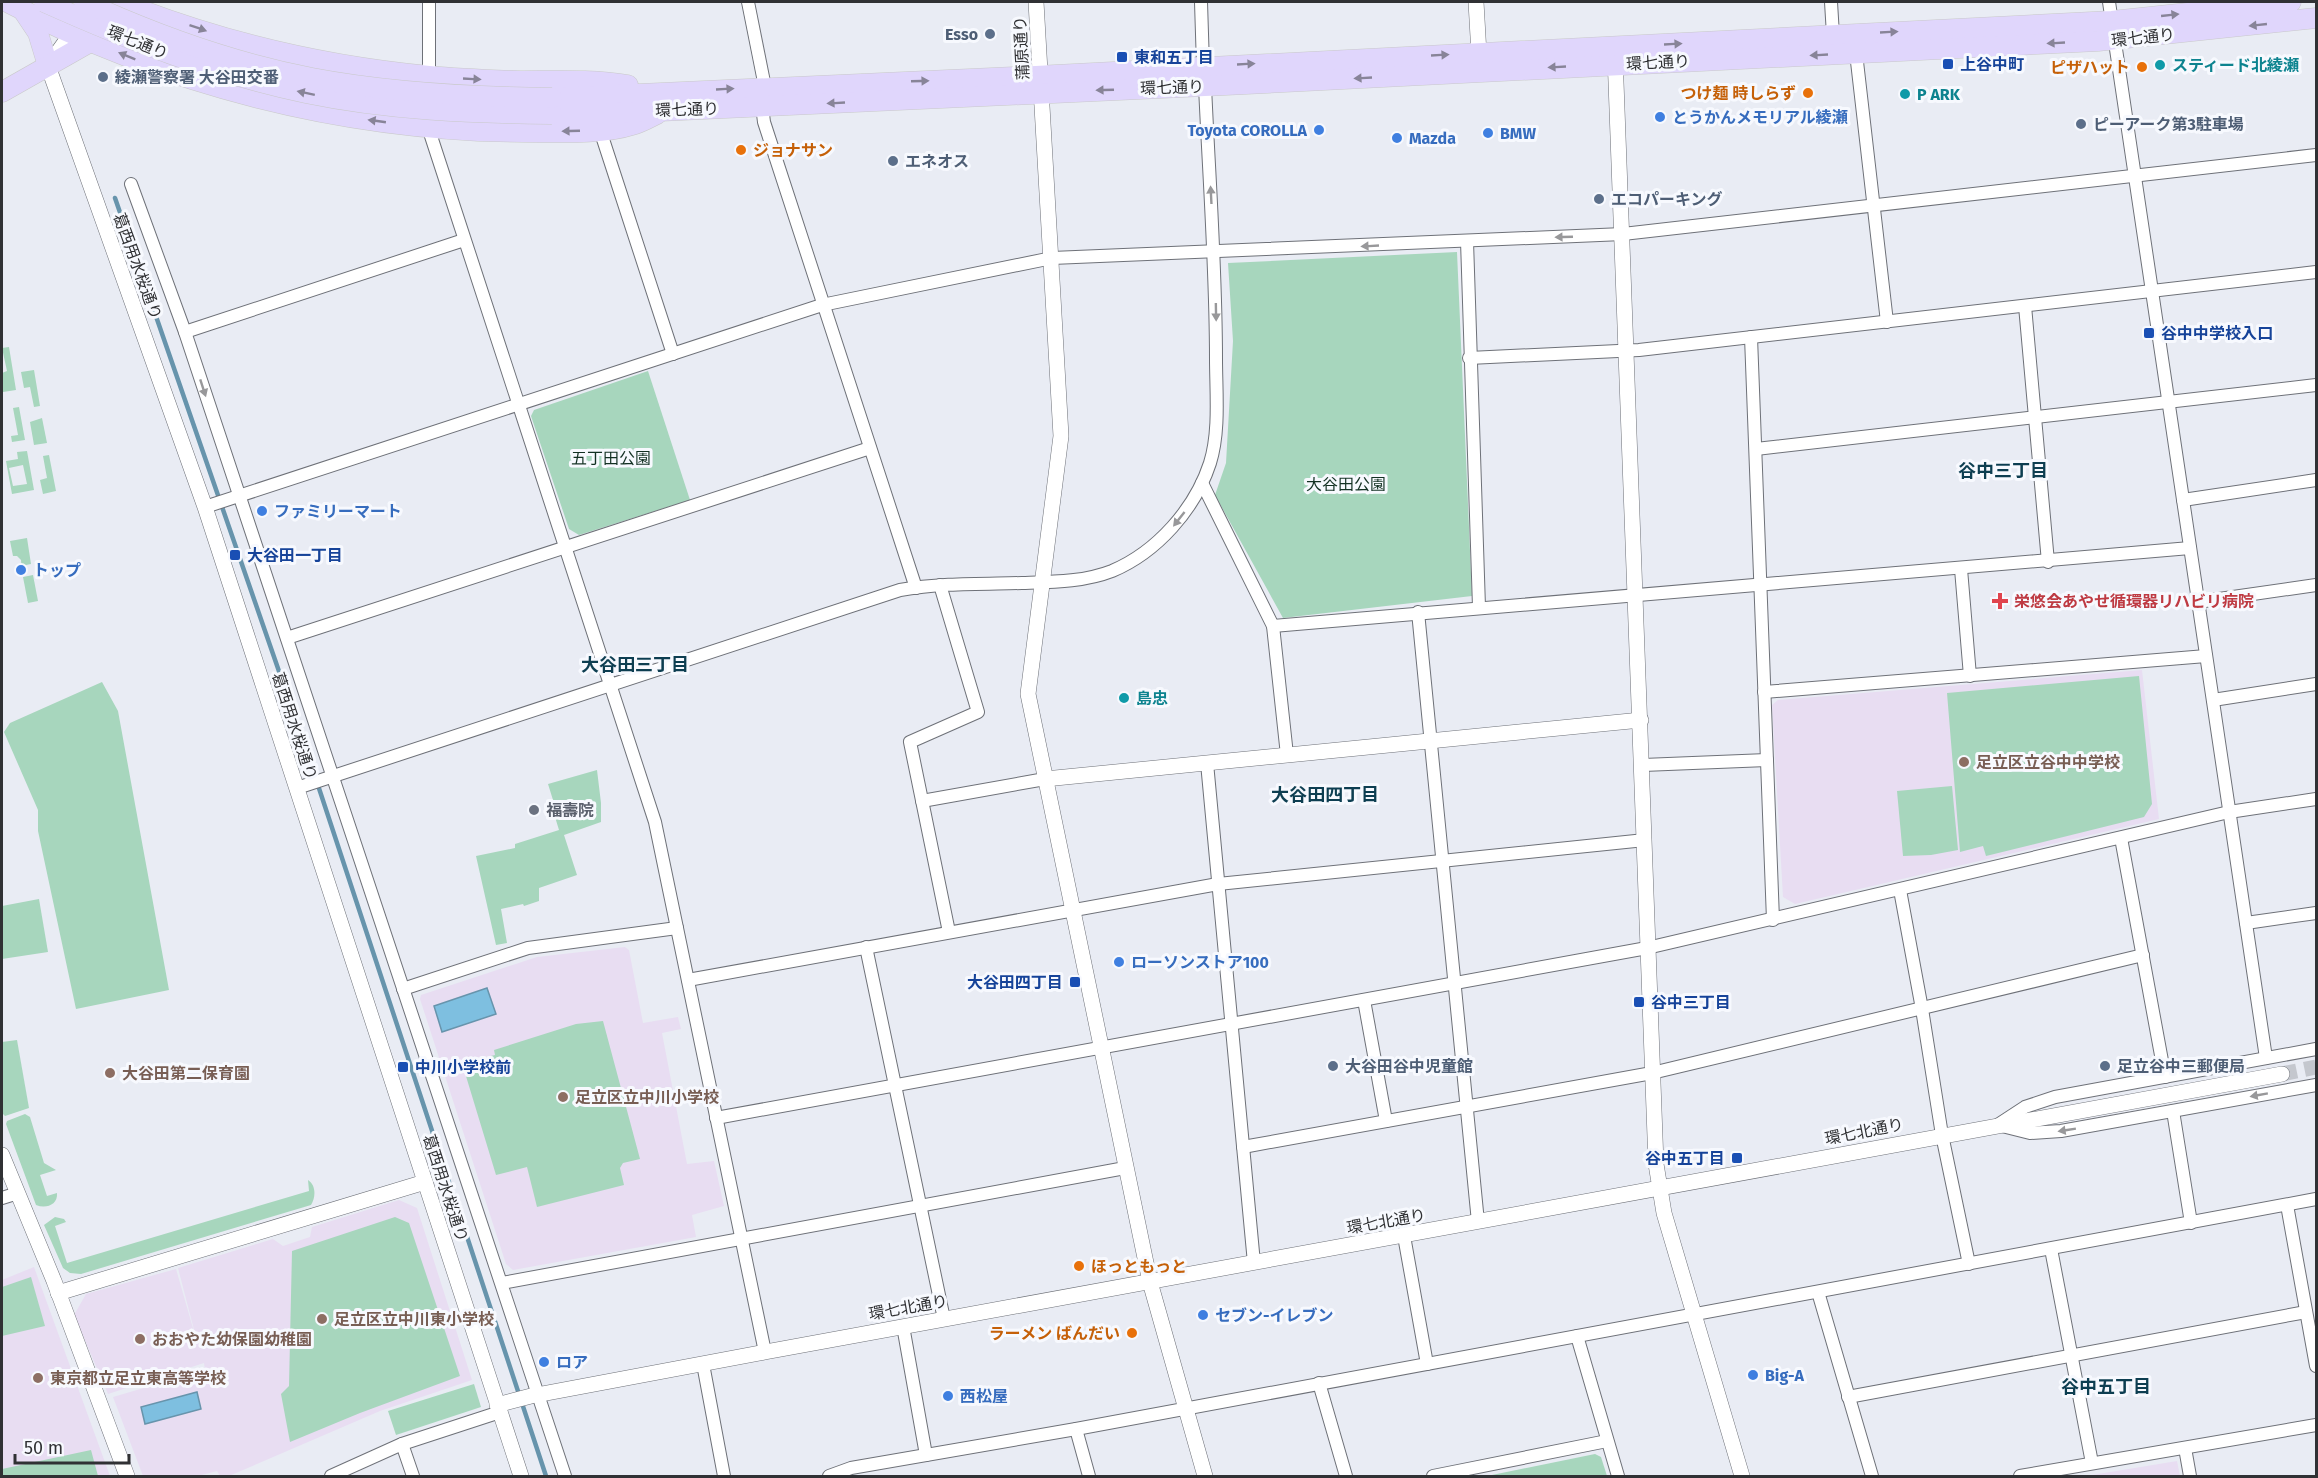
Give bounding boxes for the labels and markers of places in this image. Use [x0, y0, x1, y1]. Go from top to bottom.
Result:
place label: Esso [945, 25, 978, 44]
marker: Esso [983, 27, 997, 41]
place label: 東和五丁目 [1134, 48, 1214, 67]
marker: 東和五丁目 [1115, 50, 1129, 64]
place label: 上谷中町 [1960, 55, 2024, 74]
place label: スティード北綾瀬 [2172, 56, 2299, 75]
marker: 上谷中町 [1941, 57, 1955, 71]
place label: ピザハット [2050, 58, 2130, 77]
marker: スティード北綾瀬 [2153, 58, 2167, 72]
marker: ピザハット [2135, 60, 2149, 74]
place label: 綾瀬警察署 大谷田交番 [115, 68, 279, 87]
marker: 綾瀬警察署 大谷田交番 [96, 70, 110, 84]
place label: つけ麺 時しらず [1681, 84, 1796, 103]
place label: P ARK [1917, 85, 1961, 104]
marker: つけ麺 時しらず [1801, 86, 1815, 100]
marker: P ARK [1898, 87, 1912, 101]
place label: とうかんメモリアル綾瀬 [1672, 108, 1848, 127]
marker: とうかんメモリアル綾瀬 [1653, 110, 1667, 124]
place label: ピーアーク第3駐車場 [2093, 115, 2244, 134]
marker: ピーアーク第3駐車場 [2074, 117, 2088, 131]
place label: Toyota COROLLA [1187, 121, 1308, 140]
marker: Toyota COROLLA [1312, 123, 1326, 137]
place label: BMW [1500, 124, 1536, 143]
marker: BMW [1481, 126, 1495, 140]
place label: Mazda [1409, 129, 1456, 148]
marker: Mazda [1390, 131, 1404, 145]
place label: ジョナサン [753, 141, 833, 160]
marker: ジョナサン [734, 143, 748, 157]
place label: エネオス [905, 152, 969, 171]
marker: エネオス [886, 154, 900, 168]
place label: エコパーキング [1611, 190, 1723, 209]
marker: エコパーキング [1592, 192, 1606, 206]
place label: 谷中中学校入口 [2161, 324, 2273, 343]
marker: 谷中中学校入口 [2142, 326, 2156, 340]
place label: ファミリーマート [274, 502, 402, 521]
marker: ファミリーマート [255, 504, 269, 518]
place label: 大谷田一丁目 [247, 546, 343, 565]
marker: 大谷田一丁目 [228, 548, 242, 562]
place label: トップ [33, 561, 81, 580]
marker: トップ [14, 563, 28, 577]
marker: 栄悠会あやせ循環器リハビリ病院 [1991, 592, 2009, 610]
place label: 栄悠会あやせ循環器リハビリ病院 [2014, 592, 2254, 611]
place label: 島忠 [1136, 689, 1168, 708]
marker: 島忠 [1117, 691, 1131, 705]
place label: 足立区立谷中中学校 [1976, 753, 2120, 772]
marker: 足立区立谷中中学校 [1957, 755, 1971, 769]
place label: 福壽院 [546, 801, 594, 820]
marker: 福壽院 [527, 803, 541, 817]
place label: ローソンストア100 [1131, 953, 1269, 972]
marker: ローソンストア100 [1112, 955, 1126, 969]
place label: 大谷田四丁目 [967, 973, 1063, 992]
marker: 大谷田四丁目 [1068, 975, 1082, 989]
place label: 谷中三丁目 [1651, 993, 1731, 1012]
marker: 谷中三丁目 [1632, 995, 1646, 1009]
place label: 大谷田谷中児童館 [1345, 1057, 1473, 1076]
place label: 足立谷中三郵便局 [2117, 1057, 2245, 1076]
place label: 中川小学校前 [415, 1058, 511, 1077]
marker: 大谷田谷中児童館 [1326, 1059, 1340, 1073]
marker: 足立谷中三郵便局 [2098, 1059, 2112, 1073]
marker: 中川小学校前 [396, 1060, 410, 1074]
place label: 大谷田第二保育園 [122, 1064, 250, 1083]
marker: 大谷田第二保育園 [103, 1066, 117, 1080]
place label: 足立区立中川小学校 [575, 1088, 719, 1107]
marker: 足立区立中川小学校 [556, 1090, 570, 1104]
place label: 谷中五丁目 [1645, 1149, 1725, 1168]
marker: 谷中五丁目 [1730, 1151, 1744, 1165]
place label: ほっともっと [1091, 1257, 1187, 1276]
marker: ほっともっと [1072, 1259, 1086, 1273]
place label: セブン-イレブン [1215, 1306, 1334, 1325]
marker: セブン-イレブン [1196, 1308, 1210, 1322]
place label: 足立区立中川東小学校 [334, 1310, 494, 1329]
marker: 足立区立中川東小学校 [315, 1312, 329, 1326]
place label: ラーメン ばんだい [989, 1324, 1120, 1343]
marker: ラーメン ばんだい [1125, 1326, 1139, 1340]
place label: おおやた幼保園幼稚園 [152, 1330, 312, 1349]
marker: おおやた幼保園幼稚園 [133, 1332, 147, 1346]
place label: ロア [556, 1353, 588, 1372]
marker: ロア [537, 1355, 551, 1369]
place label: Big-A [1765, 1366, 1804, 1385]
marker: Big-A [1746, 1368, 1760, 1382]
place label: 東京都立足立東高等学校 [50, 1369, 226, 1388]
marker: 東京都立足立東高等学校 [31, 1371, 45, 1385]
place label: 西松屋 [960, 1387, 1008, 1406]
marker: 西松屋 [941, 1389, 955, 1403]

